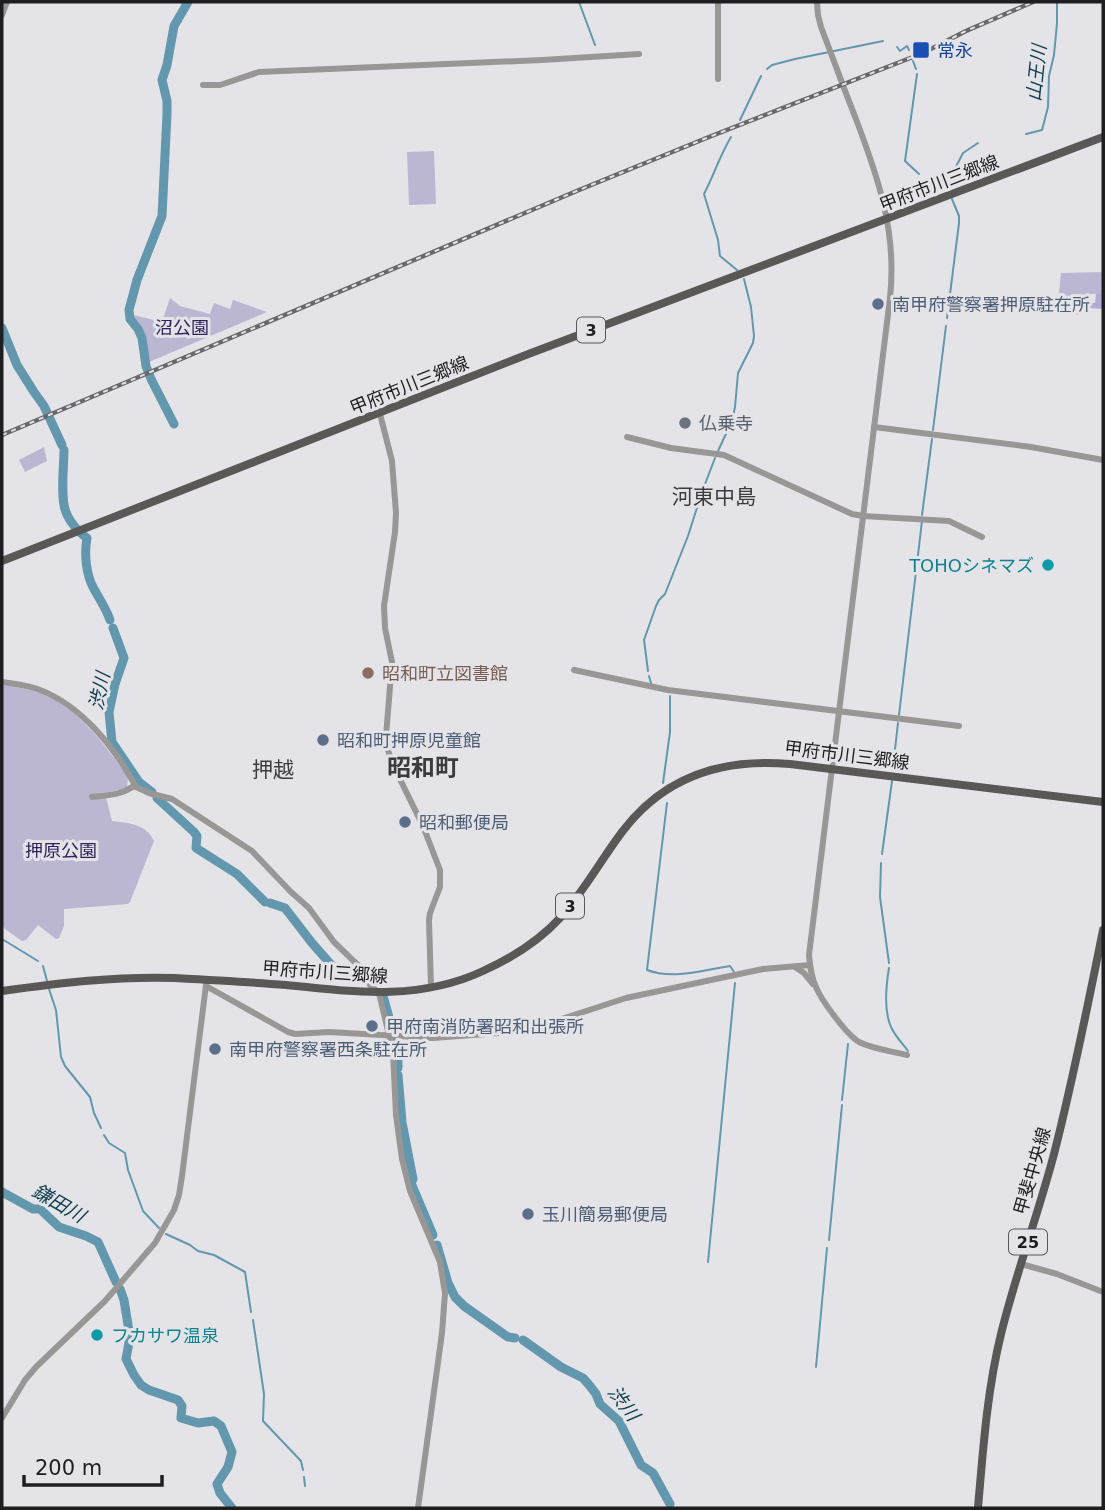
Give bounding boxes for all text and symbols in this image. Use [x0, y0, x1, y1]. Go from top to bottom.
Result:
marker: 常永 [911, 40, 931, 60]
place label: 常永 [937, 40, 973, 61]
water label: 山王川 [1022, 42, 1050, 103]
street label: 甲府市川三郷線 [876, 151, 1002, 215]
place label: 南甲府警察署押原駐在所 [892, 294, 1090, 315]
marker: 南甲府警察署押原駐在所 [870, 296, 886, 312]
park label: 沼公園 [155, 317, 209, 338]
road number: 3 [577, 318, 605, 342]
street label: 甲府市川三郷線 [347, 352, 471, 418]
place label: 仏乗寺 [699, 413, 753, 434]
marker: 仏乗寺 [677, 415, 693, 431]
district label: 河東中島 [672, 485, 756, 509]
place label: TOHOシネマズ [908, 555, 1034, 576]
marker: TOHOシネマズ [1040, 557, 1056, 573]
place label: 昭和町立図書館 [382, 663, 508, 684]
marker: 昭和町立図書館 [360, 665, 376, 681]
water label: 渋川 [84, 668, 114, 712]
place label: 昭和町押原児童館 [337, 730, 481, 751]
marker: 昭和町押原児童館 [315, 732, 331, 748]
street label: 甲府市川三郷線 [783, 737, 911, 773]
district label: 昭和町 [387, 754, 459, 782]
district label: 押越 [252, 758, 294, 782]
place label: 昭和郵便局 [419, 812, 509, 833]
marker: 昭和郵便局 [397, 814, 413, 830]
park label: 押原公園 [25, 840, 97, 861]
road number: 3 [556, 893, 584, 918]
street label: 甲府市川三郷線 [261, 957, 389, 987]
place label: 甲府南消防署昭和出張所 [386, 1016, 584, 1037]
marker: 甲府南消防署昭和出張所 [364, 1018, 380, 1034]
place label: 南甲府警察署西条駐在所 [229, 1039, 427, 1060]
marker: 南甲府警察署西条駐在所 [207, 1041, 223, 1057]
street label: 甲斐中央線 [1010, 1125, 1054, 1217]
water label: 鎌田川 [29, 1179, 91, 1228]
place label: 玉川簡易郵便局 [542, 1204, 668, 1225]
marker: 玉川簡易郵便局 [520, 1206, 536, 1222]
road number: 25 [1009, 1230, 1047, 1254]
place label: フカサワ温泉 [111, 1325, 219, 1346]
marker: フカサワ温泉 [89, 1327, 105, 1343]
water label: 渋川 [604, 1381, 645, 1426]
scale bar [24, 1444, 163, 1488]
text: 200 m [35, 1456, 102, 1480]

